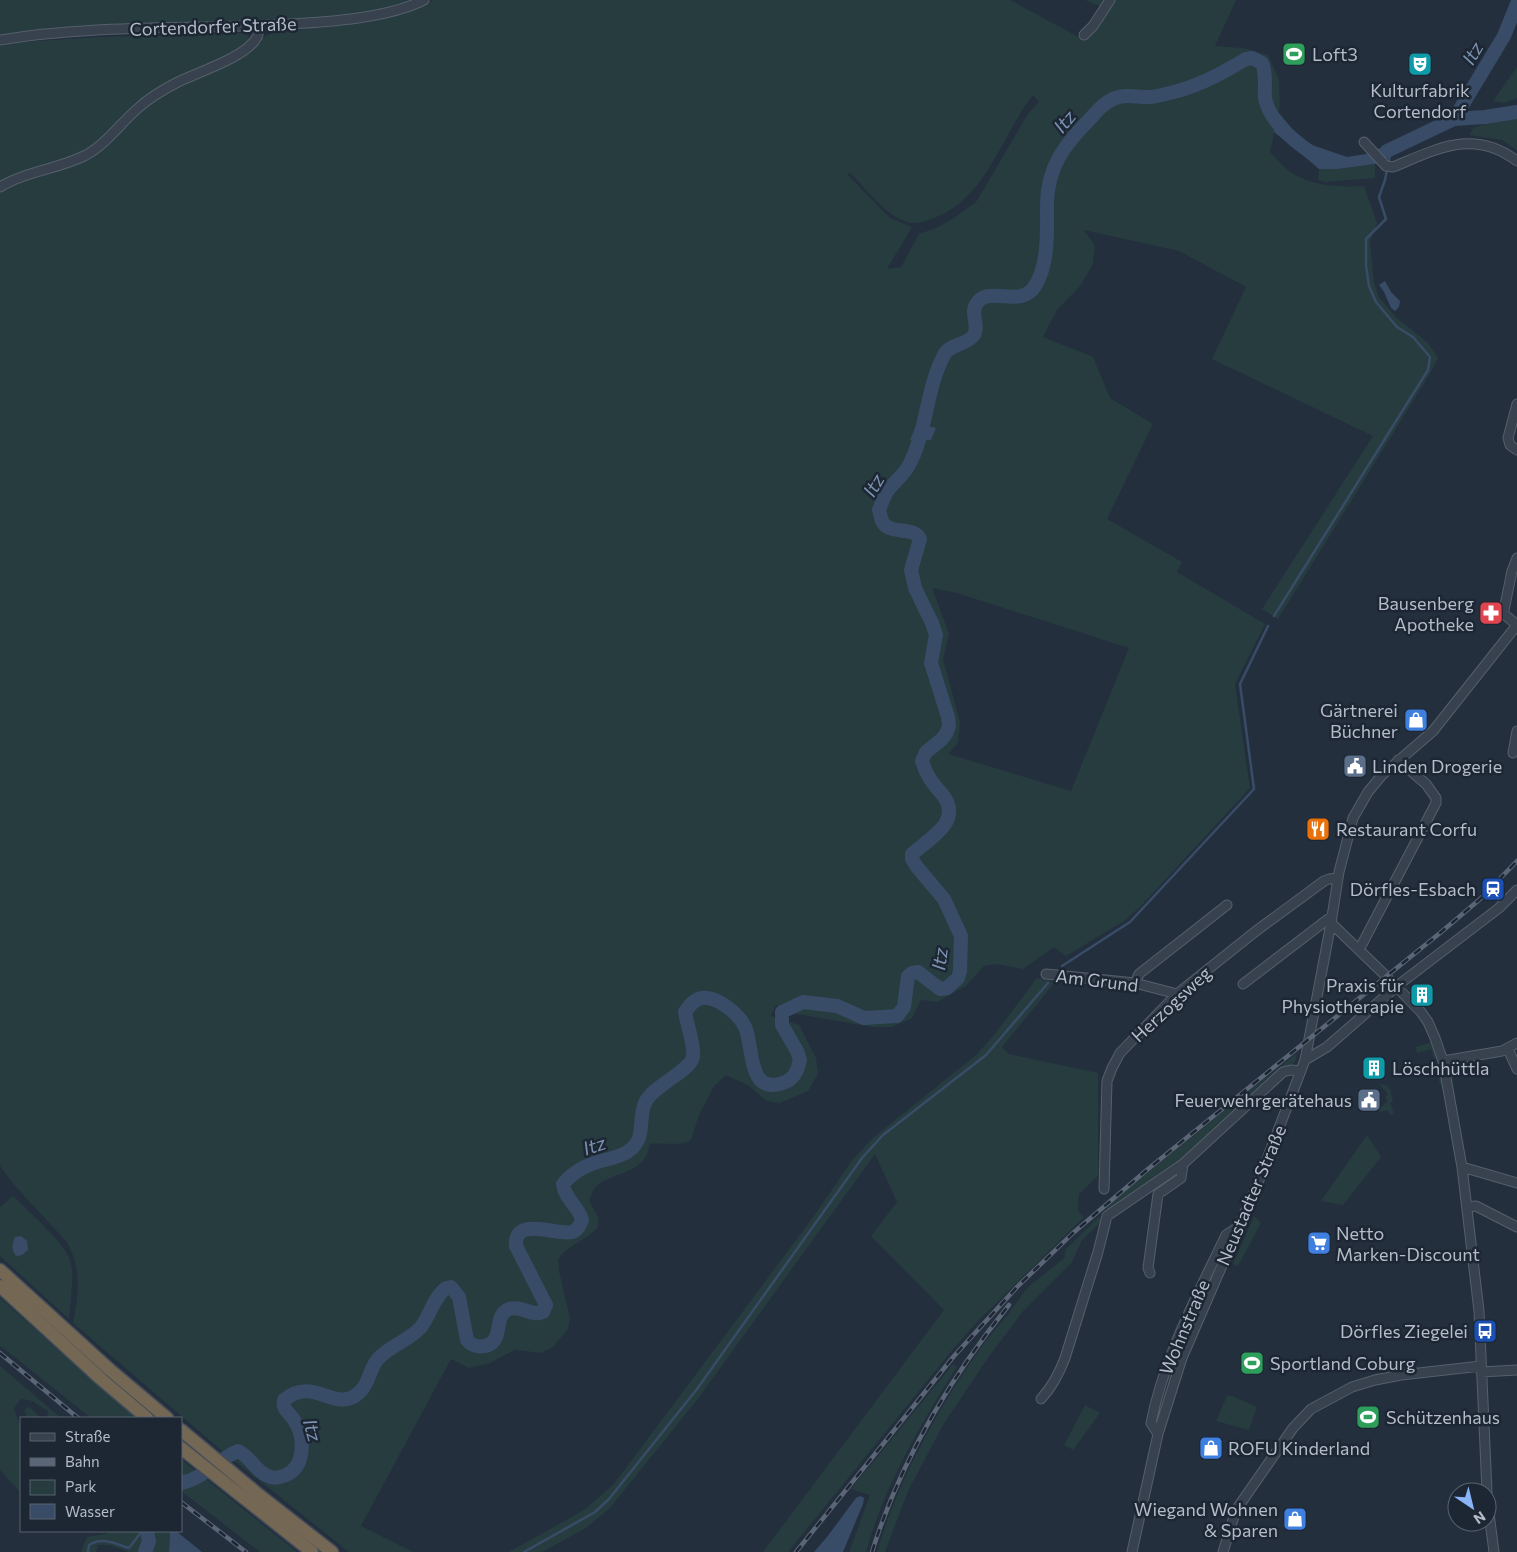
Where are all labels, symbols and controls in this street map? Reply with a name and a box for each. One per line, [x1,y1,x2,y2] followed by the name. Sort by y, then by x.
[129,12,297,40] street label: Cortendorfer Straße
[1456,37,1488,69] water label: Itz
[1281,41,1307,67] sports icon: Loft3
[1312,43,1358,65] place label: Loft3
[1407,51,1433,77] theatre icon: Kulturfabrik Cortendorf
[1370,79,1470,122] place label: Kulturfabrik Cortendorf
[1048,105,1080,137] water label: Itz
[857,469,889,501] water label: Itz
[1378,592,1474,635] place label: Bausenberg Apotheke
[1478,600,1504,626] pharmacy icon: Bausenberg Apotheke
[1320,699,1398,742] place label: Gärtnerei Büchner
[1403,707,1429,733] shop icon: Gärtnerei Büchner
[1342,753,1368,779] public building icon: Linden Drogerie
[1372,755,1502,777] place label: Linden Drogerie
[1305,816,1331,842] restaurant icon: Restaurant Corfu
[1336,818,1477,840] place label: Restaurant Corfu
[1480,876,1506,902] station icon: Dörfles-Esbach
[1350,878,1476,900] place label: Dörfles-Esbach
[926,946,952,972] water label: Itz
[1127,961,1216,1046] street label: Herzogsweg
[1055,964,1139,996] street label: Am Grund
[1282,974,1404,1017] place label: Praxis für Physiotherapie
[1409,982,1435,1008] building icon: Praxis für Physiotherapie
[1361,1055,1387,1081] building icon: Löschhüttla
[1392,1057,1489,1079] place label: Löschhüttla
[1356,1087,1382,1113] public building icon: Feuerwehrgerätehaus
[1175,1089,1352,1111] place label: Feuerwehrgerätehaus
[1211,1121,1291,1269] street label: Neustadter Straße
[580,1130,609,1160] water label: Itz
[1336,1222,1480,1265] place label: Netto Marken-Discount
[1306,1230,1332,1256] supermarket icon: Netto Marken-Discount
[1154,1276,1214,1378] street label: Wohnstraße
[1472,1318,1498,1344] bus stop icon: Dörfles Ziegelei
[1340,1320,1468,1342] place label: Dörfles Ziegelei
[1239,1350,1265,1376] sports icon: Sportland Coburg
[1270,1352,1416,1374] place label: Sportland Coburg
[1355,1404,1381,1430] sports icon: Schützenhaus
[1386,1406,1500,1428] place label: Schützenhaus
[299,1416,327,1445] water label: Itz
[20,1417,182,1532] legend
[65,1427,111,1445] text: Straße
[1198,1435,1224,1461] shop icon: ROFU Kinderland
[1228,1437,1370,1459] place label: ROFU Kinderland
[65,1452,100,1470] text: Bahn
[65,1477,96,1495] text: Park
[1447,1482,1497,1532] north arrow
[1134,1498,1278,1541] place label: Wiegand Wohnen & Sparen
[65,1502,115,1520] text: Wasser
[1282,1506,1308,1532] shop icon: Wiegand Wohnen & Sparen
[1471,1508,1489,1528] text: N

